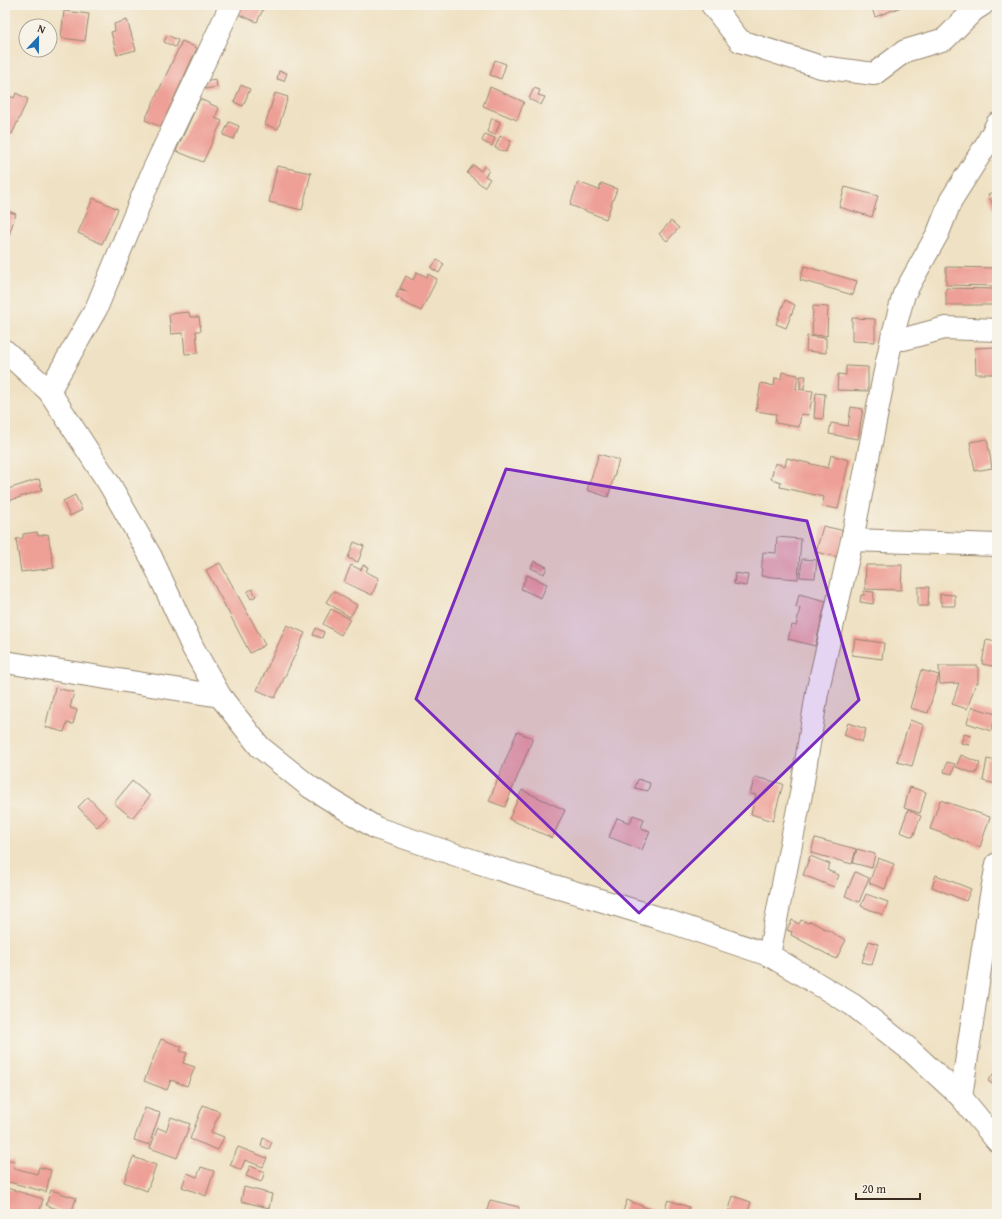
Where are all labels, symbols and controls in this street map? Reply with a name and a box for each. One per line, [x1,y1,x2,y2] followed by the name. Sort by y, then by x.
[18,18,58,58] north arrow
[35,20,49,38] text: N
[856,1175,920,1201] scale bar
[862,1180,886,1197] text: 20 m

